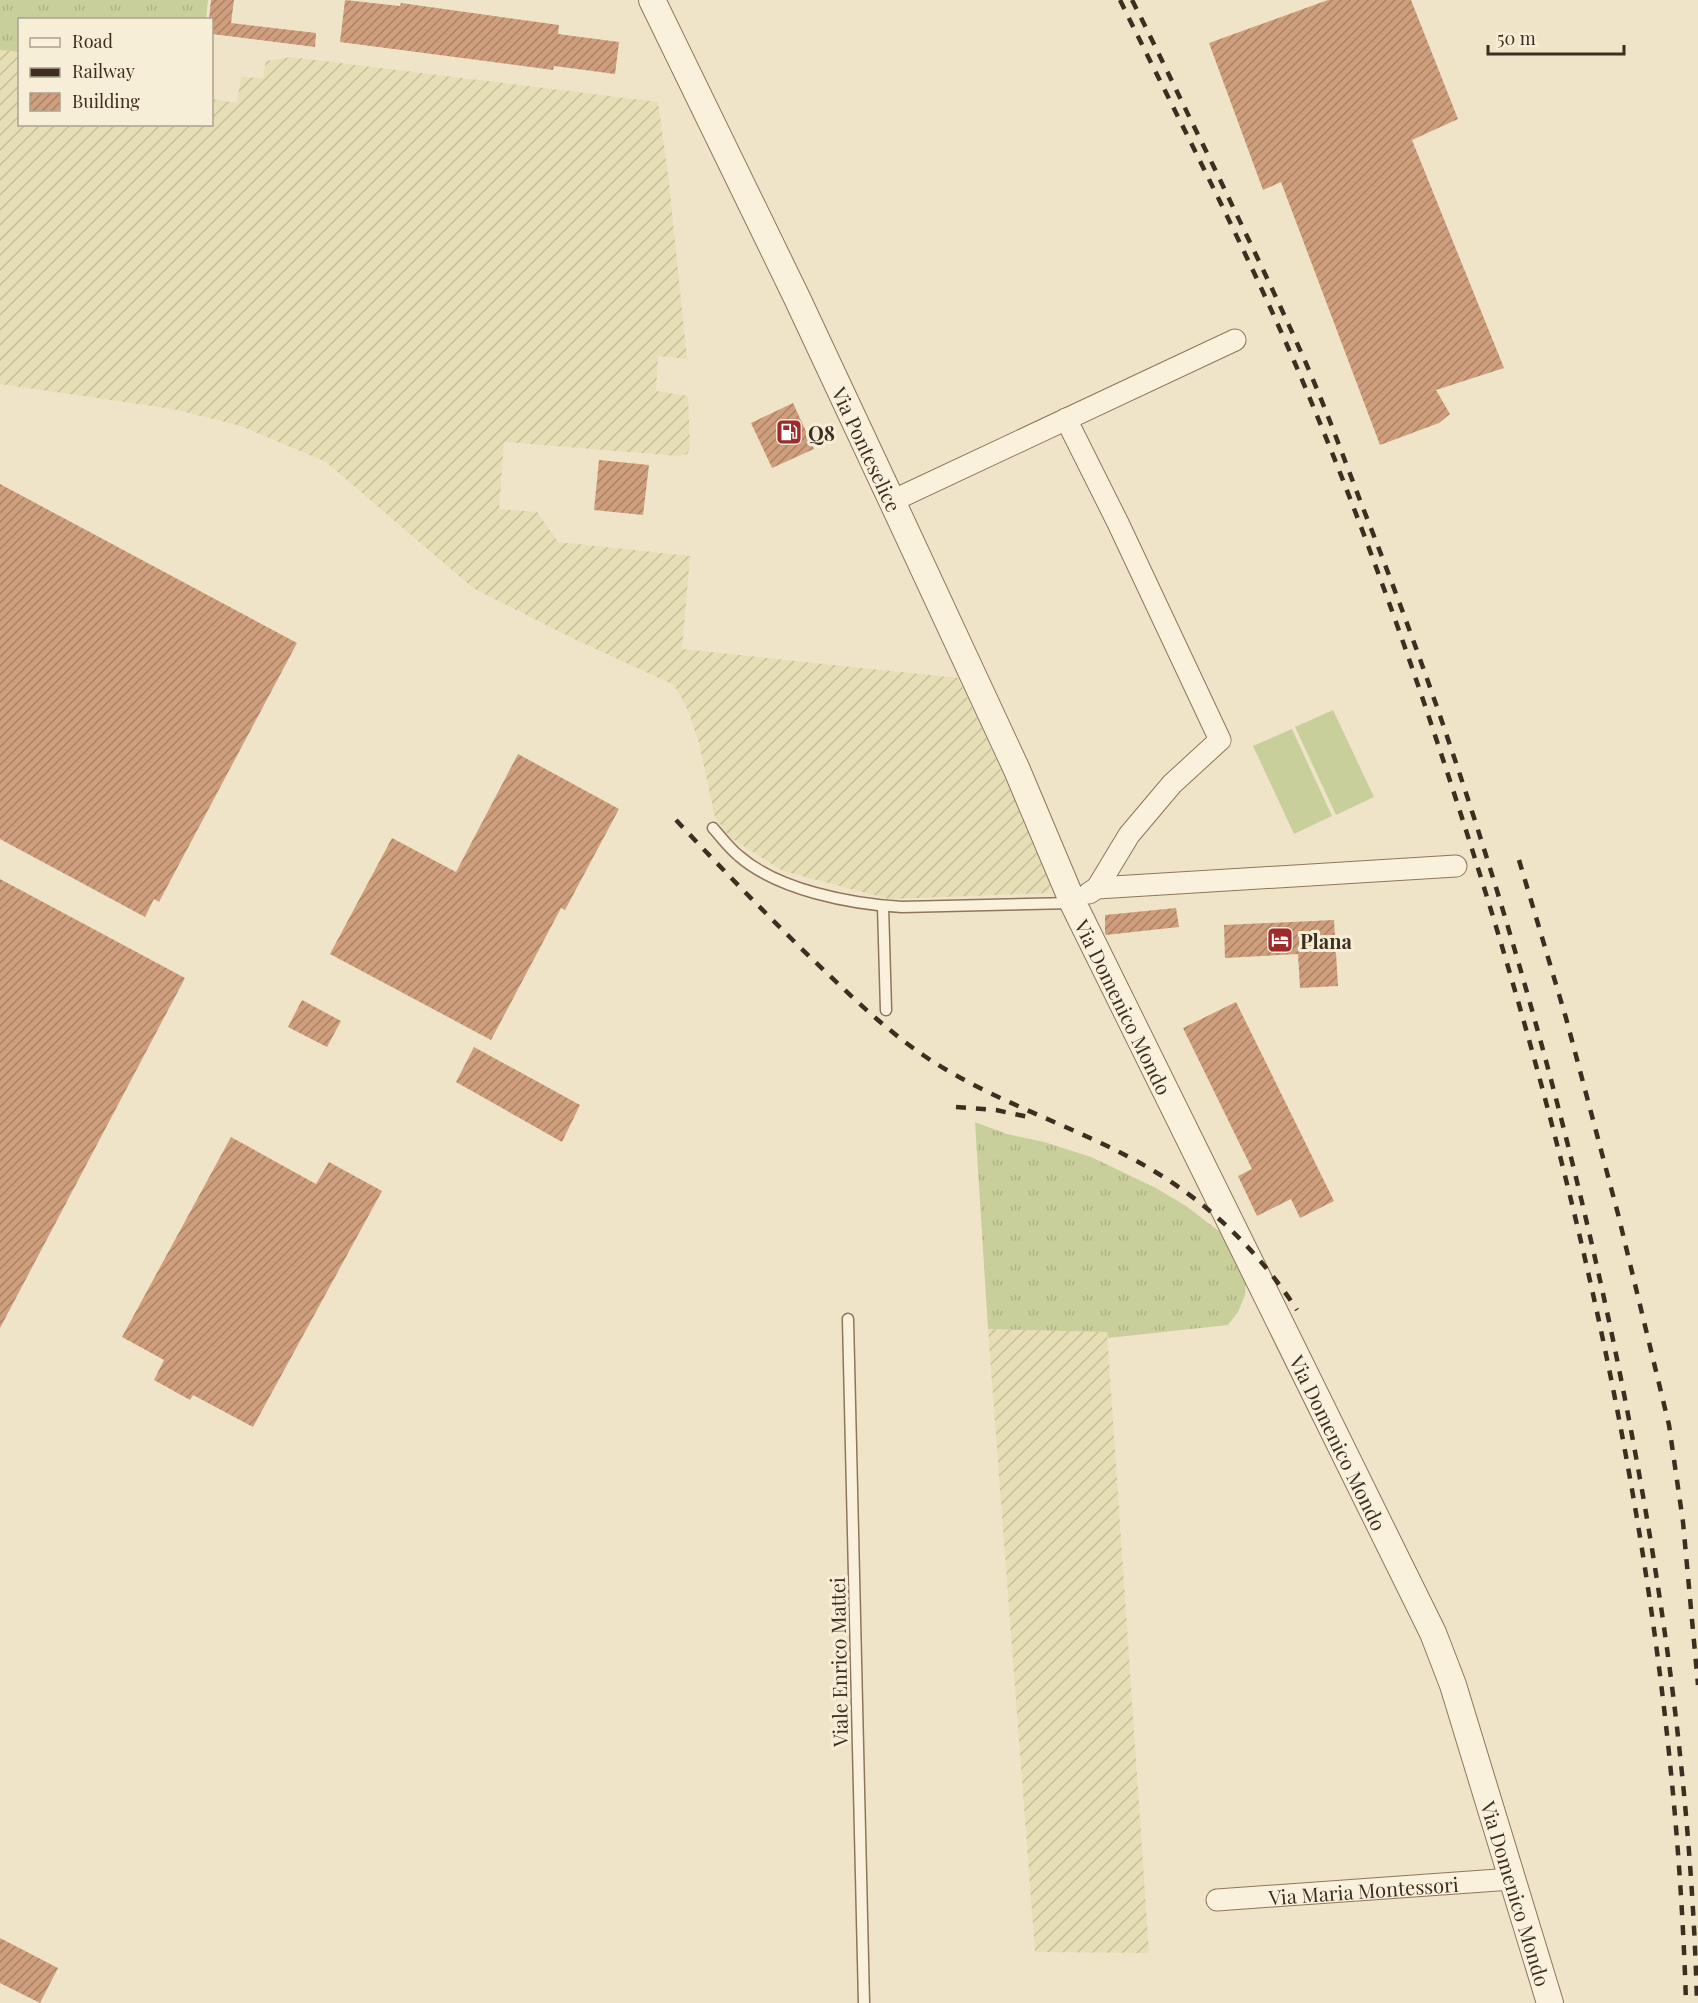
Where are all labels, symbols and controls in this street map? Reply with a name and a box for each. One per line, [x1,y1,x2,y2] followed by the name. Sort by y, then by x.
[18,18,213,126] legend
[1488,18,1624,56] scale bar
[1497,26,1536,50] text: 50 m
[72,29,113,53] text: Road
[72,59,135,83] text: Railway
[72,89,140,113] text: Building
[826,381,908,516] street label: Via Ponteselice
[774,417,804,447] fuel station icon: Q8
[808,419,835,446] place label: Q8
[1069,914,1179,1099] street label: Via Domenico Mondo
[1265,925,1295,955] hotel icon: Plana
[1300,927,1352,954] place label: Plana
[1284,1350,1394,1535] street label: Via Domenico Mondo
[823,1577,853,1748] street label: Viale Enrico Mattei
[1475,1797,1558,1989] street label: Via Domenico Mondo
[1267,1869,1460,1910] street label: Via Maria Montessori

